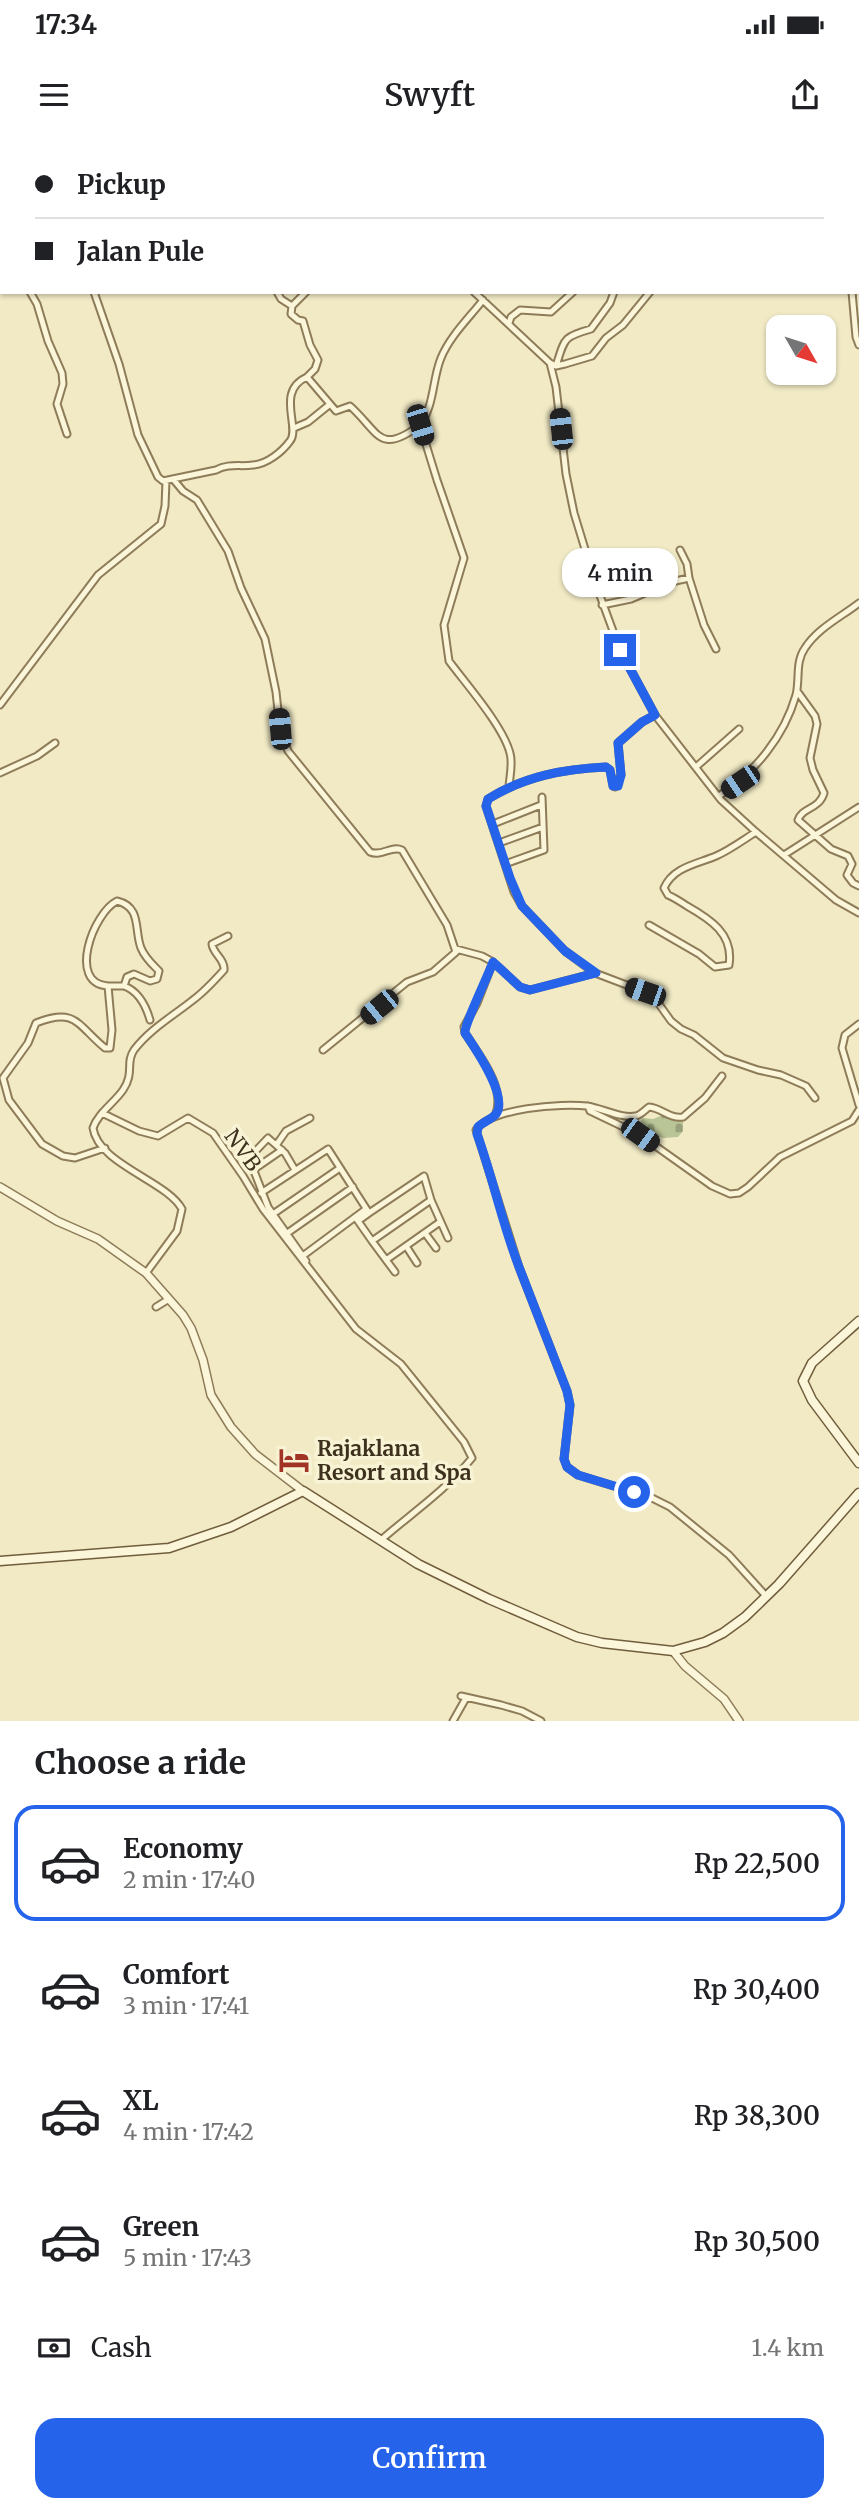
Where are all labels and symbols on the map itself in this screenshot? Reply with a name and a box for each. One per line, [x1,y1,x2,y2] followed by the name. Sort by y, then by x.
[766,315,836,385] north arrow
[404,402,437,448] car
[549,407,574,451] car
[562,548,678,598] callout: 4 min
[604,634,636,666] route end
[268,707,293,751] car
[717,762,764,802] car
[622,975,669,1009] car
[357,986,402,1028] car
[617,1114,664,1156] car
[219,1124,267,1176] street label: NVB
[317,1435,472,1486] place label: Rajaklana Resort and Spa
[277,1443,311,1477] hotel icon: Rajaklana Resort and Spa
[618,1476,650,1508] route start

